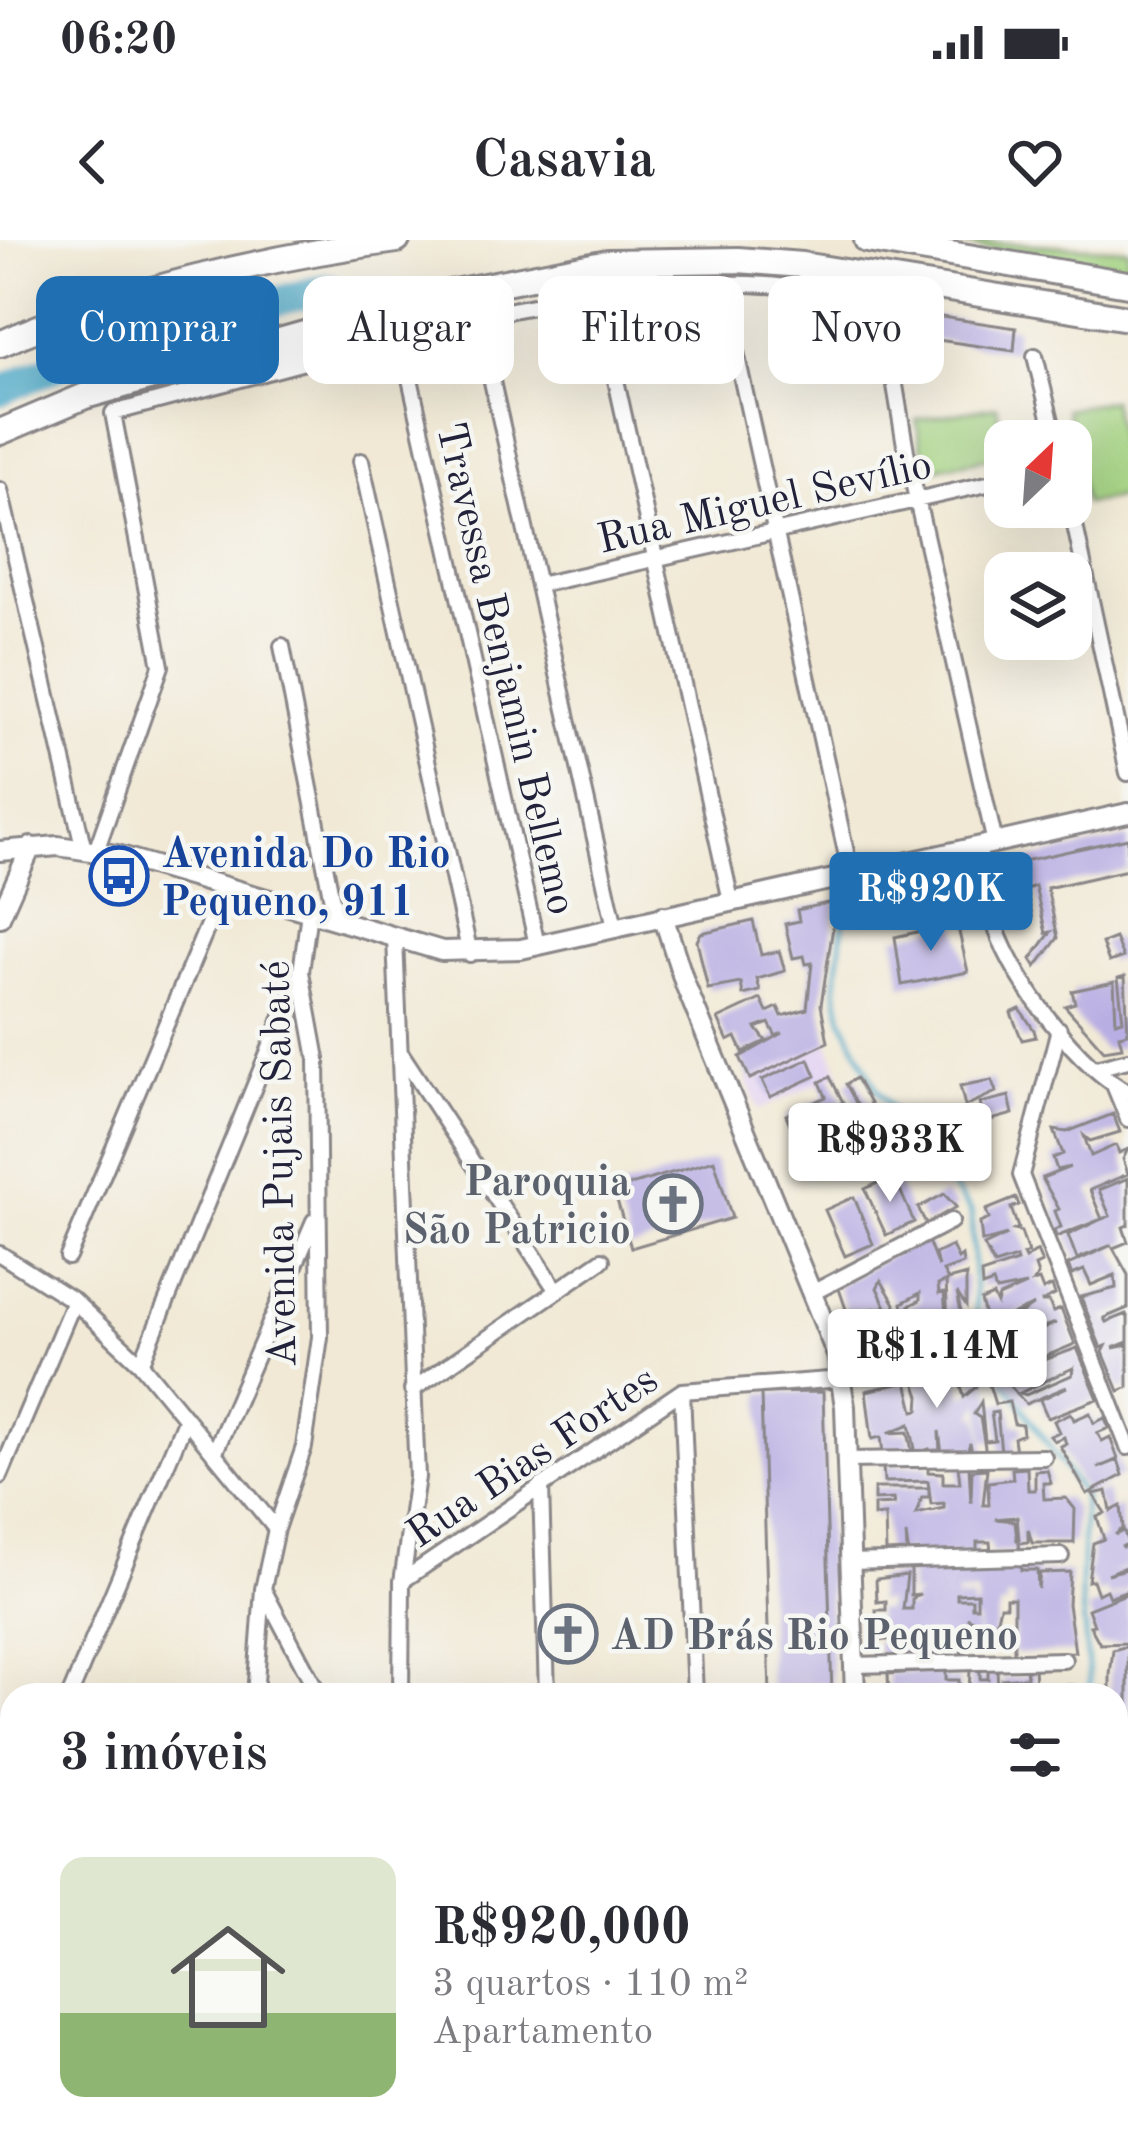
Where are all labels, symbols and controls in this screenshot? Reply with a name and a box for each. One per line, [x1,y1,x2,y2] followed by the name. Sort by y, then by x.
[60,19,177,64] text: 06:20
[60,129,126,195] icon: back
[1002,129,1068,195] icon: heart
[472,135,656,189] text: Casavia
[36,276,279,384] chip: Comprar
[303,276,514,384] chip: Alugar
[538,276,744,384] chip: Filtros
[768,276,944,384] chip: Novo
[427,419,581,919] street label: Travessa Benjamin Bellemo
[984,420,1092,528] north arrow
[984,420,1092,660] map controls
[594,445,936,563] street label: Rua Miguel Sevílio
[984,552,1092,660] button: layers
[161,835,451,925] place label: Avenida Do Rio Pequeno, 911
[88,845,150,907] bus stop icon: Avenida Do Rio Pequeno, 911
[833,852,1029,954] pin: R$920K
[857,871,1005,910] text: R$920K
[256,960,306,1368] street label: Avenida Pujais Sabaté
[792,1103,988,1205] pin: R$933K
[816,1122,964,1161] text: R$933K
[403,1163,631,1253] place label: Paroquia São Patricio
[642,1173,704,1235] church icon: Paroquia São Patricio
[826,1309,1048,1411] pin: R$1.14M
[855,1328,1019,1367] text: R$1.14M
[401,1359,666,1557] street label: Rua Bias Fortes
[537,1603,599,1665] church icon: AD Brás Rio Pequeno
[610,1617,1018,1659] place label: AD Brás Rio Pequeno
[1002,1722,1068,1788] icon: filters
[60,1730,267,1781] text: 3 imóveis
[432,1904,691,1955] text: R$920,000
[156,1905,300,2049] icon: home
[432,1965,748,2004] text: 3 quartos · 110 m²
[432,2013,653,2052] text: Apartamento

